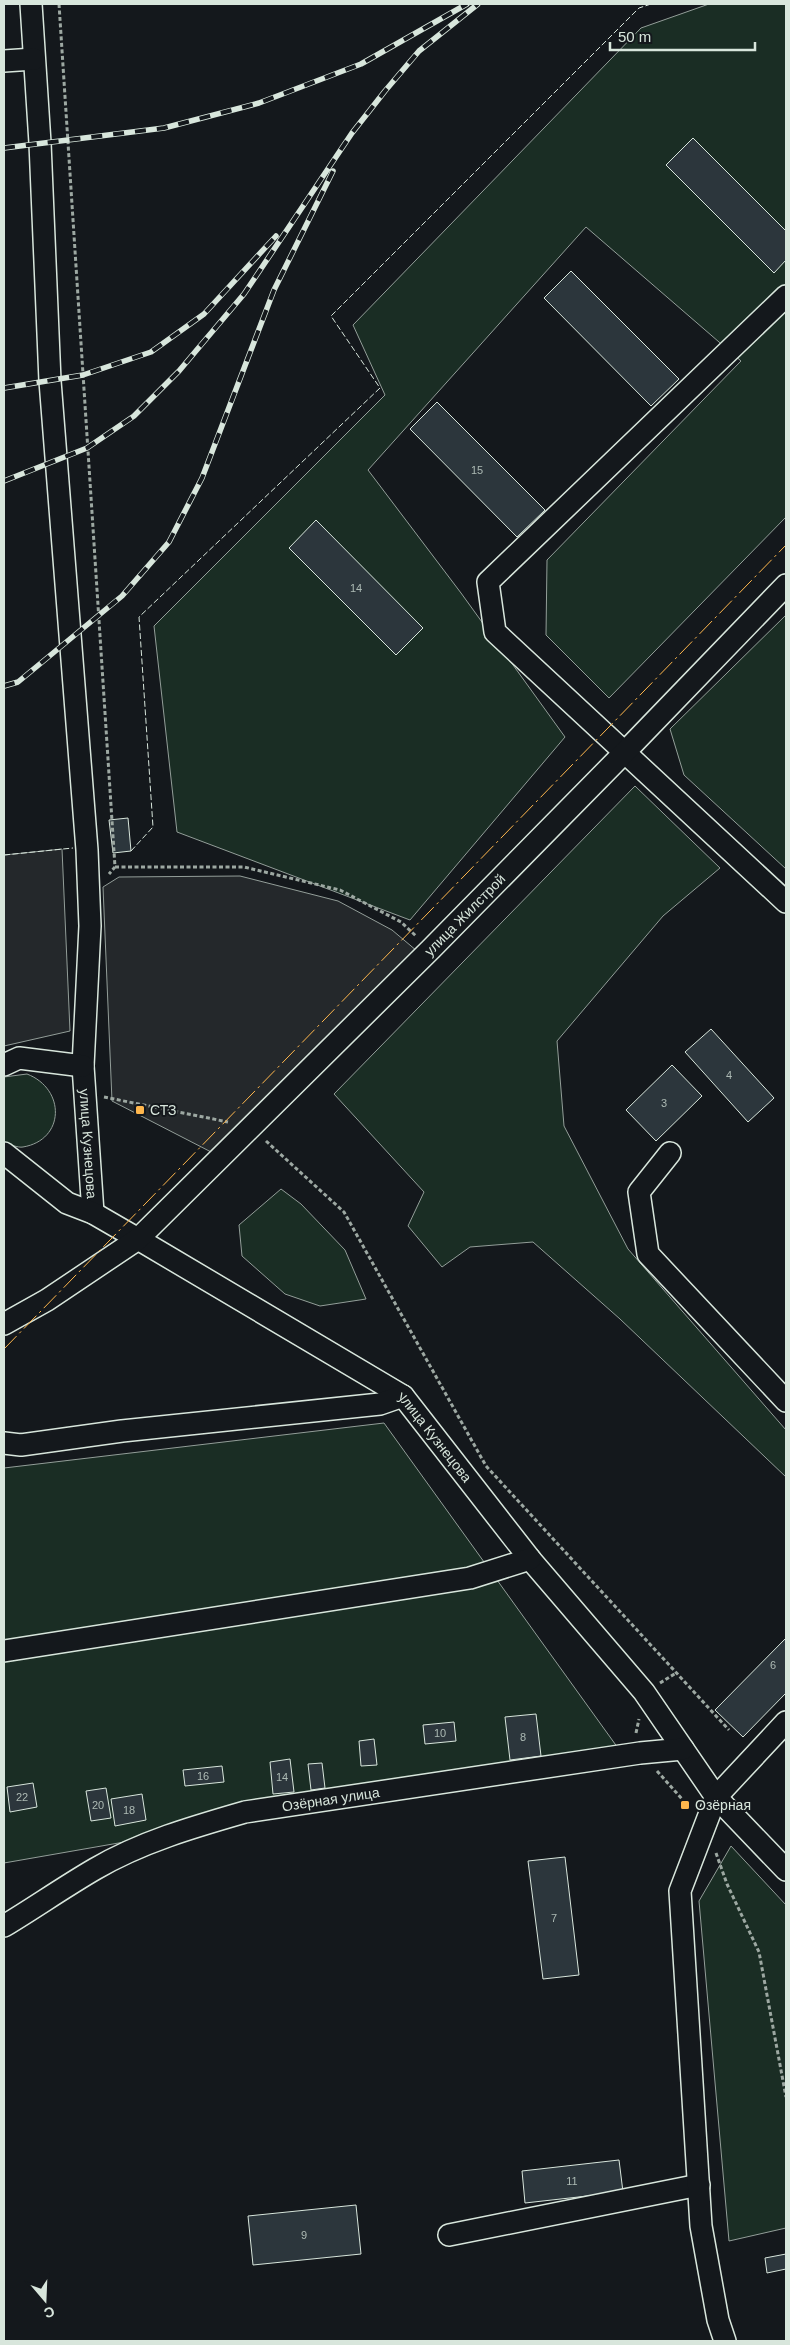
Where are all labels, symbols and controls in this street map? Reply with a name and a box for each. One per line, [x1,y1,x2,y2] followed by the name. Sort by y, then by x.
[610,20,755,52] scale bar
[618,28,651,45] text: 50 m
[471,464,483,476] house number: 15
[350,582,362,594] house number: 14
[421,871,508,959] street label: улица Жилстрой
[726,1069,732,1081] house number: 4
[77,1088,100,1199] street label: улица Кузнецова
[661,1097,667,1109] house number: 3
[150,1102,177,1118] place label: СТЗ
[134,1104,146,1116] marker: СТЗ
[396,1387,475,1485] street label: улица Кузнецова
[770,1659,776,1671] house number: 6
[434,1727,446,1739] house number: 10
[520,1731,526,1743] house number: 8
[197,1770,209,1782] house number: 16
[276,1771,288,1783] house number: 14
[281,1784,381,1814] street label: Озёрная улица
[16,1791,28,1803] house number: 22
[695,1797,751,1813] place label: Озёрная
[92,1799,104,1811] house number: 20
[679,1799,691,1811] marker: Озёрная
[123,1804,135,1816] house number: 18
[551,1912,557,1924] house number: 7
[566,2175,578,2187] house number: 11
[301,2229,307,2241] house number: 9
[20,2275,70,2325] north arrow
[42,2303,57,2322] text: С

